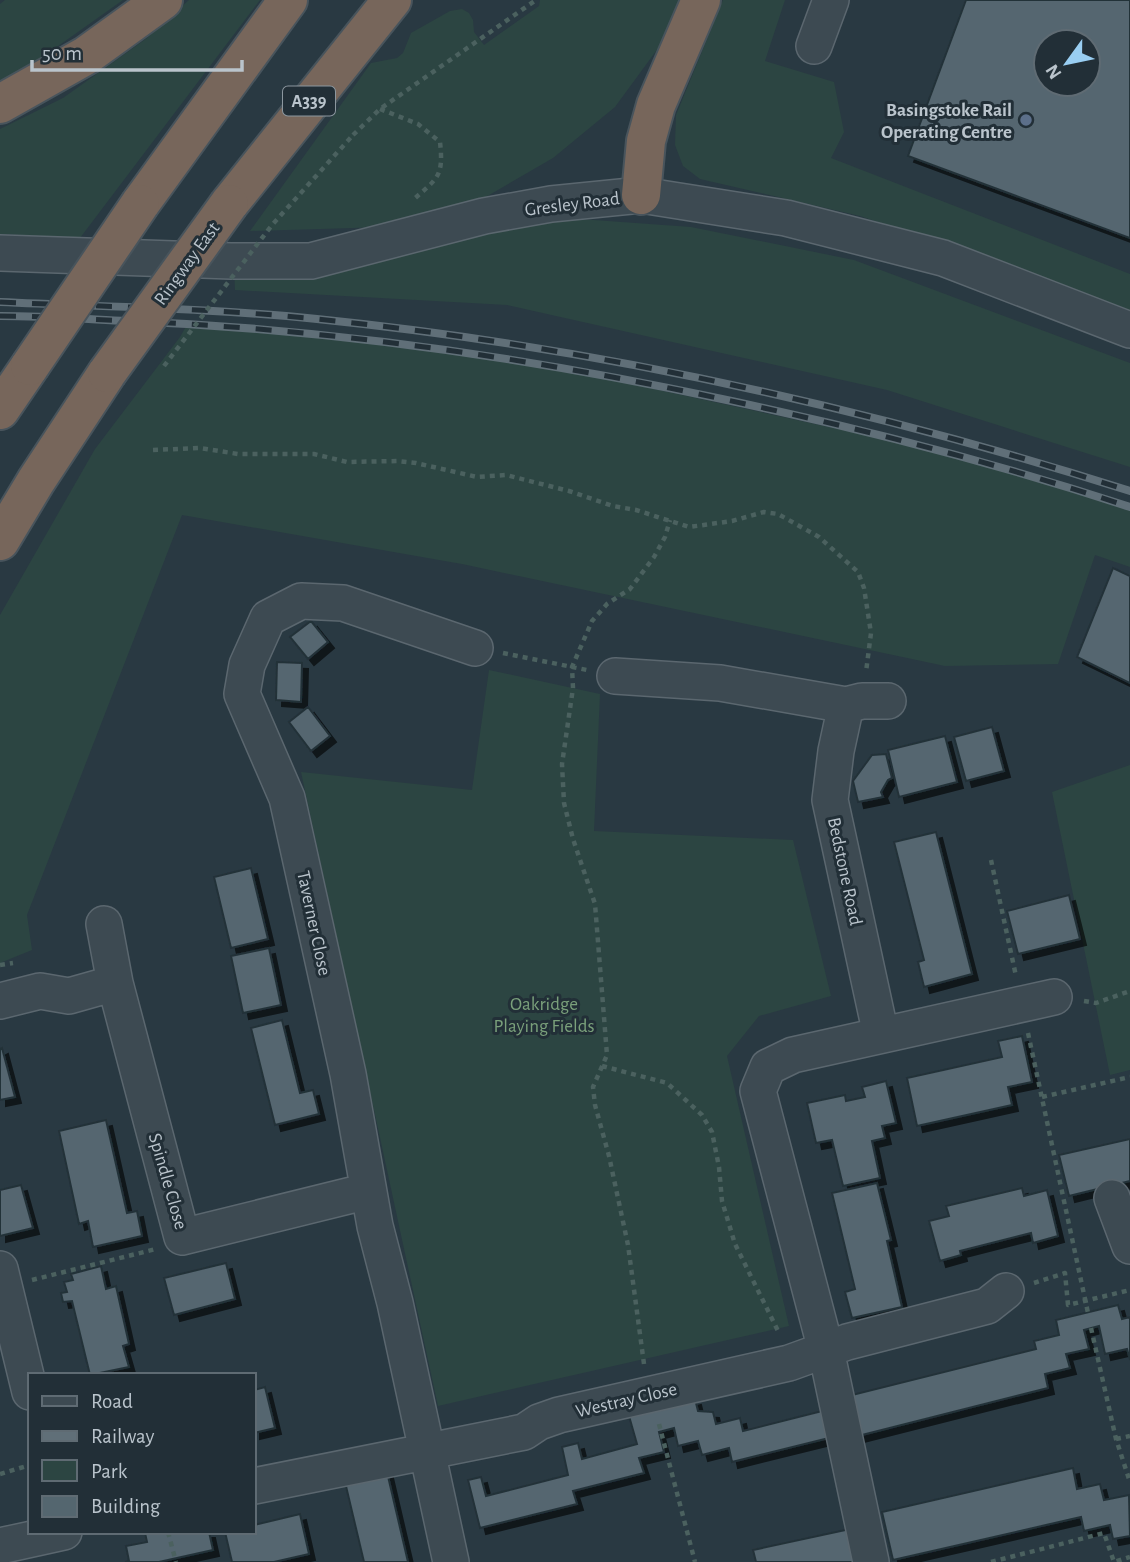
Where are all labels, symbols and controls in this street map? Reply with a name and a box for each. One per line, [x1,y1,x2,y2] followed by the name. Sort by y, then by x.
[32,28,242,72] scale bar
[1032,28,1102,98] north arrow
[42,43,82,64] text: 50 m
[1042,61,1066,82] text: N
[283,86,335,116] road number: A339
[881,101,1012,142] place label: Basingstoke Rail Operating Centre
[1018,112,1034,128] marker: Basingstoke Rail Operating Centre
[524,189,621,220] street label: Gresley Road
[151,219,223,309] street label: Ringway East
[824,816,865,927] street label: Bedstone Road
[293,869,334,978] street label: Taverner Close
[493,995,595,1036] park label: Oakridge Playing Fields
[145,1131,190,1232] street label: Spindle Close
[28,1373,256,1534] legend
[574,1380,679,1421] street label: Westray Close
[91,1391,133,1412] text: Road
[91,1426,154,1447] text: Railway
[91,1461,128,1482] text: Park
[91,1496,161,1517] text: Building

